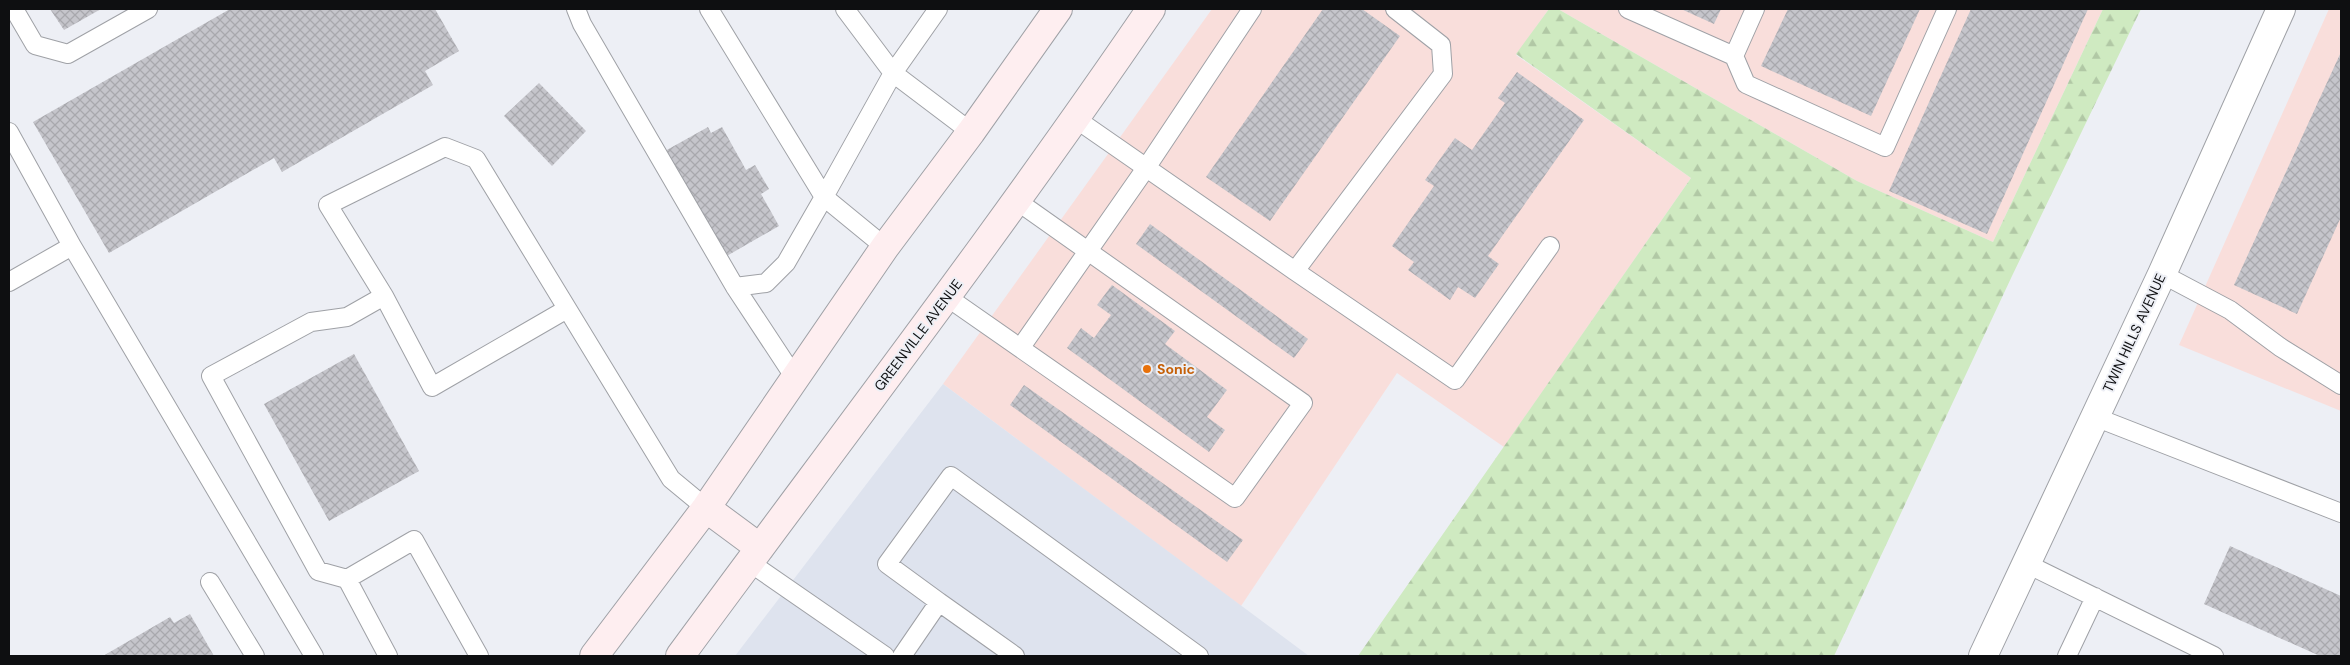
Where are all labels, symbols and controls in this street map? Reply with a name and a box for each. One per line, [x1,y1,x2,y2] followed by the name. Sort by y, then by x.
[2099,271,2169,395] street label: TWIN HILLS AVENUE
[870,275,966,394] street label: GREENVILLE AVENUE
[1157,360,1195,378] place label: Sonic
[1141,363,1153,375] marker: Sonic

